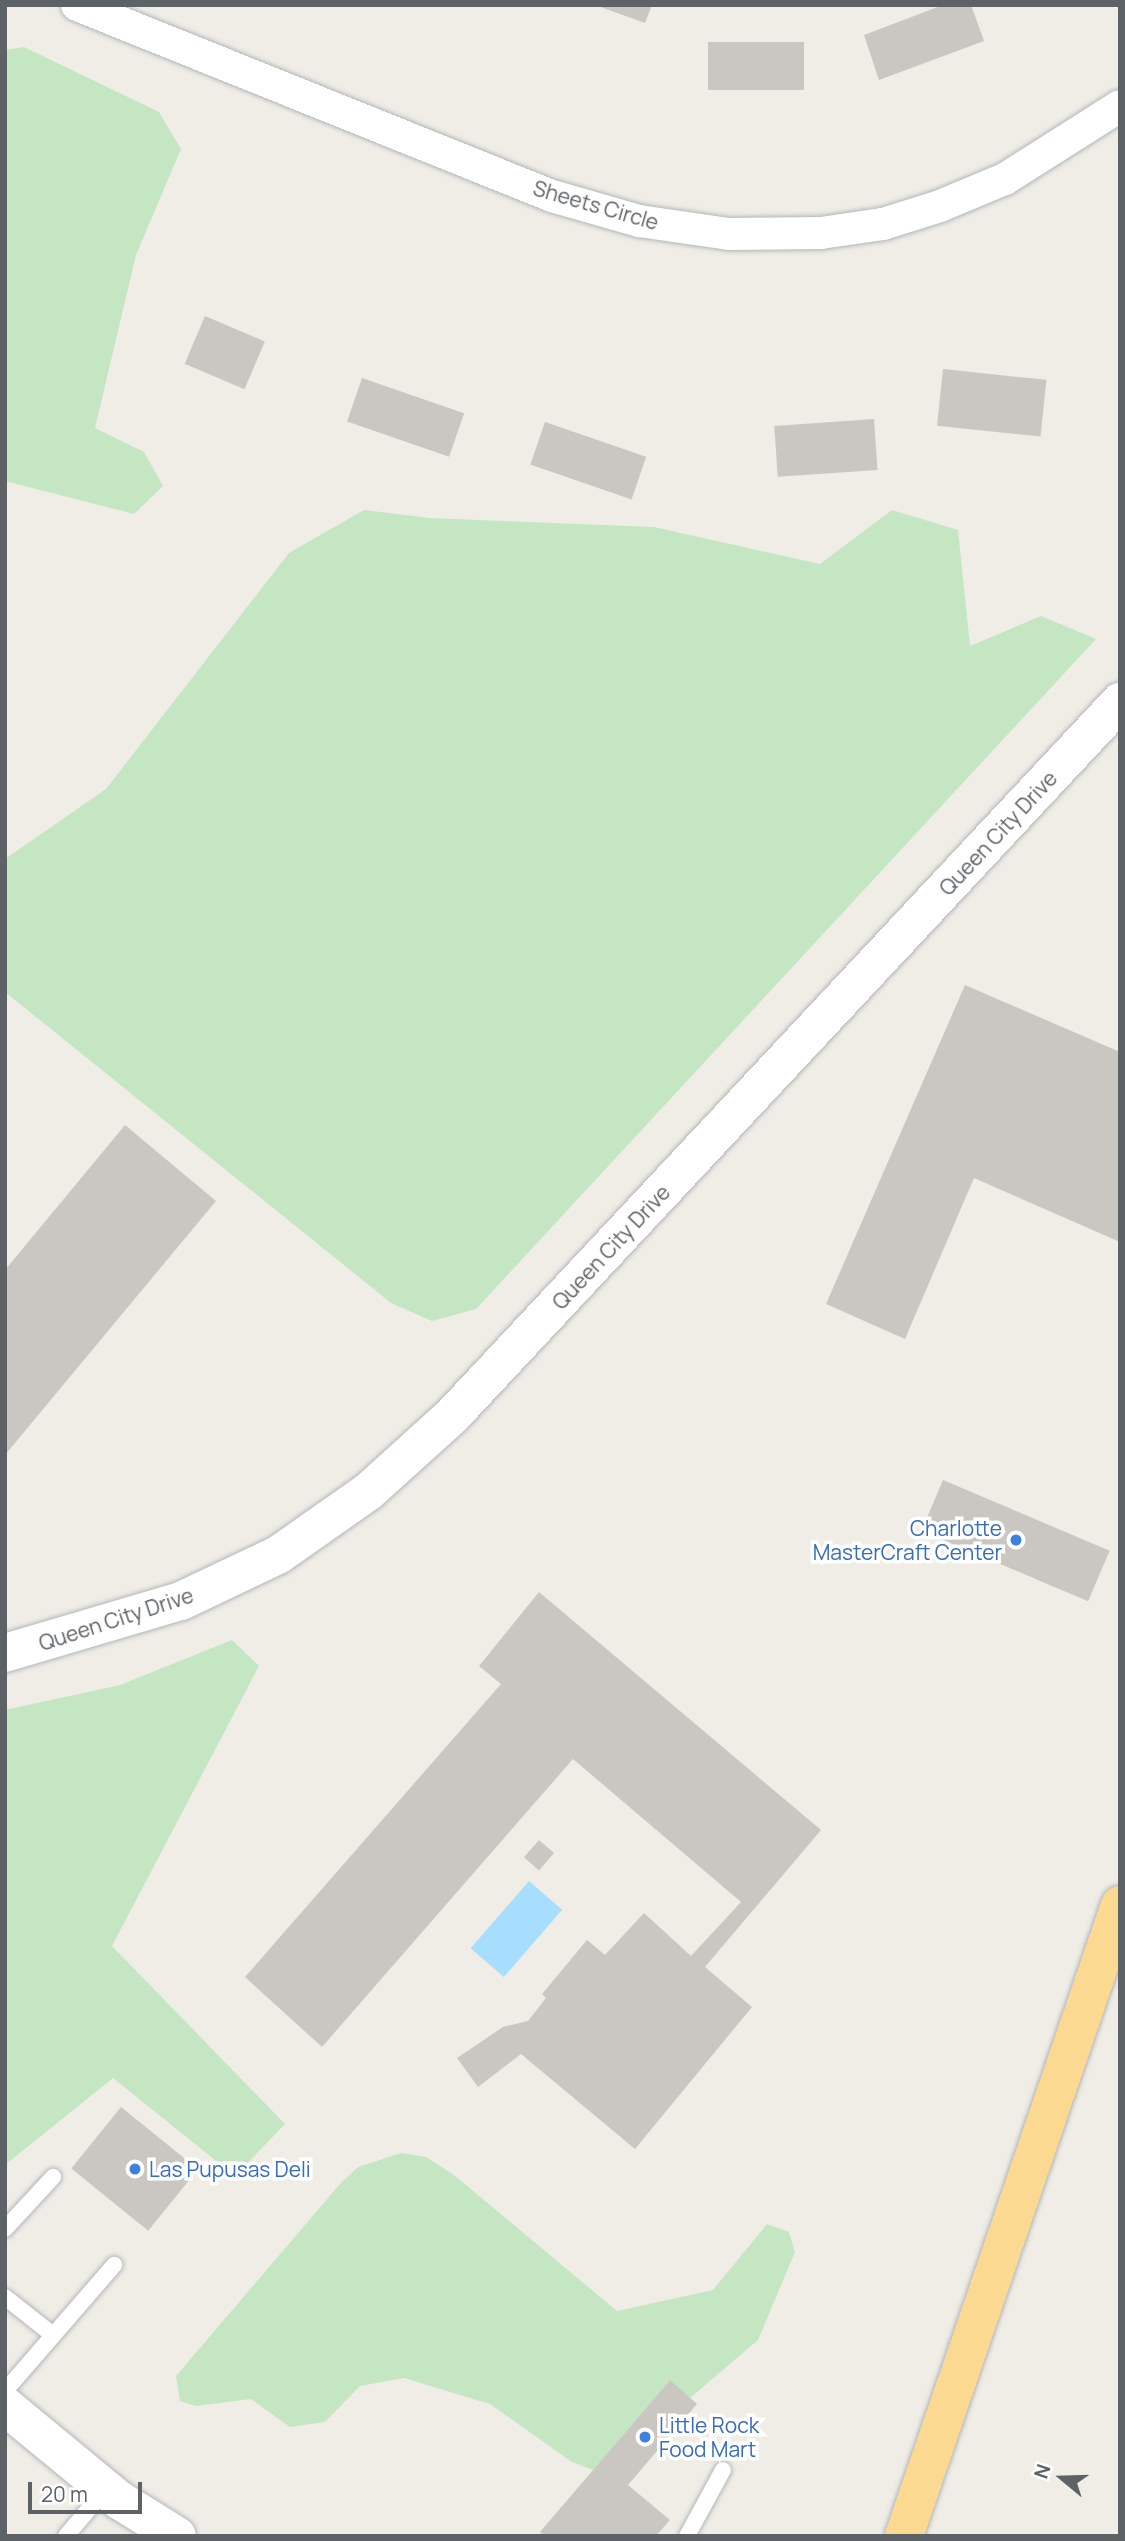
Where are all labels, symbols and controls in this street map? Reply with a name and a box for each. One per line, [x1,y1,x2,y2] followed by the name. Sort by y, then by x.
[530,175,662,235] street label: Sheets Circle
[934,766,1062,900] street label: Queen City Drive
[547,1180,675,1314] street label: Queen City Drive
[813,1515,1002,1565] place label: Charlotte MasterCraft Center
[1008,1532,1024,1548] marker: Charlotte MasterCraft Center
[36,1582,196,1656] street label: Queen City Drive
[149,2156,311,2182] place label: Las Pupusas Deli
[127,2161,143,2177] marker: Las Pupusas Deli
[659,2412,759,2462] place label: Little Rock Food Mart
[637,2429,653,2445] marker: Little Rock Food Mart
[1027,2443,1097,2513] north arrow
[1028,2460,1057,2482] text: N
[32,2468,145,2512] scale bar
[41,2480,88,2508] text: 20 m

